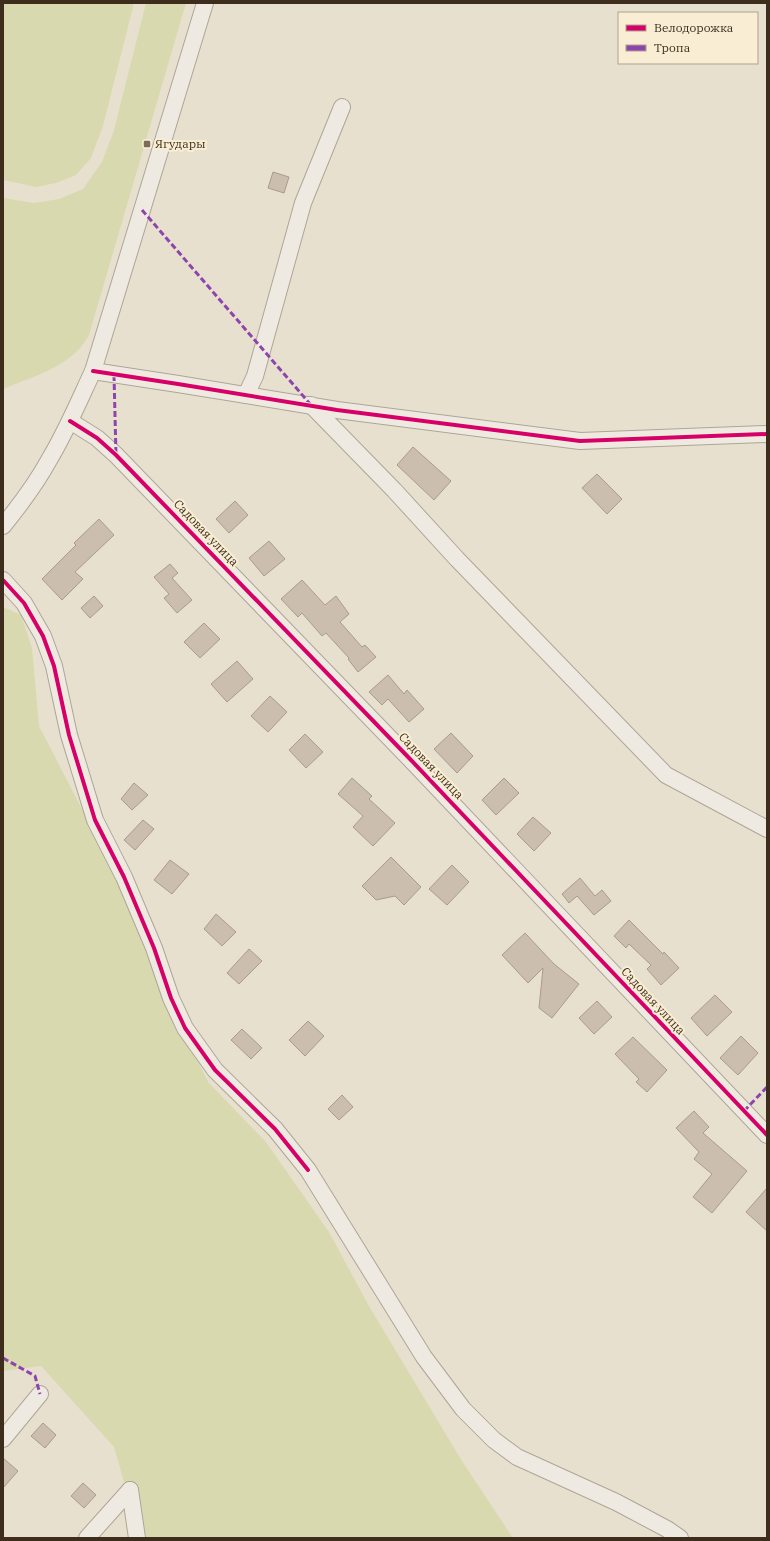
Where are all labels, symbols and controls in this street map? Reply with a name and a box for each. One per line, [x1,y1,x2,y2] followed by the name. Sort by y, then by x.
[618,12,758,64] legend
[654,20,734,35] text: Велодорожка
[654,40,691,55] text: Тропа
[155,136,206,151] place label: Ягудары
[142,139,152,149] marker: Ягудары
[171,496,242,569] street label: Садовая улица
[396,729,467,802] street label: Садовая улица
[618,964,689,1038] street label: Садовая улица

